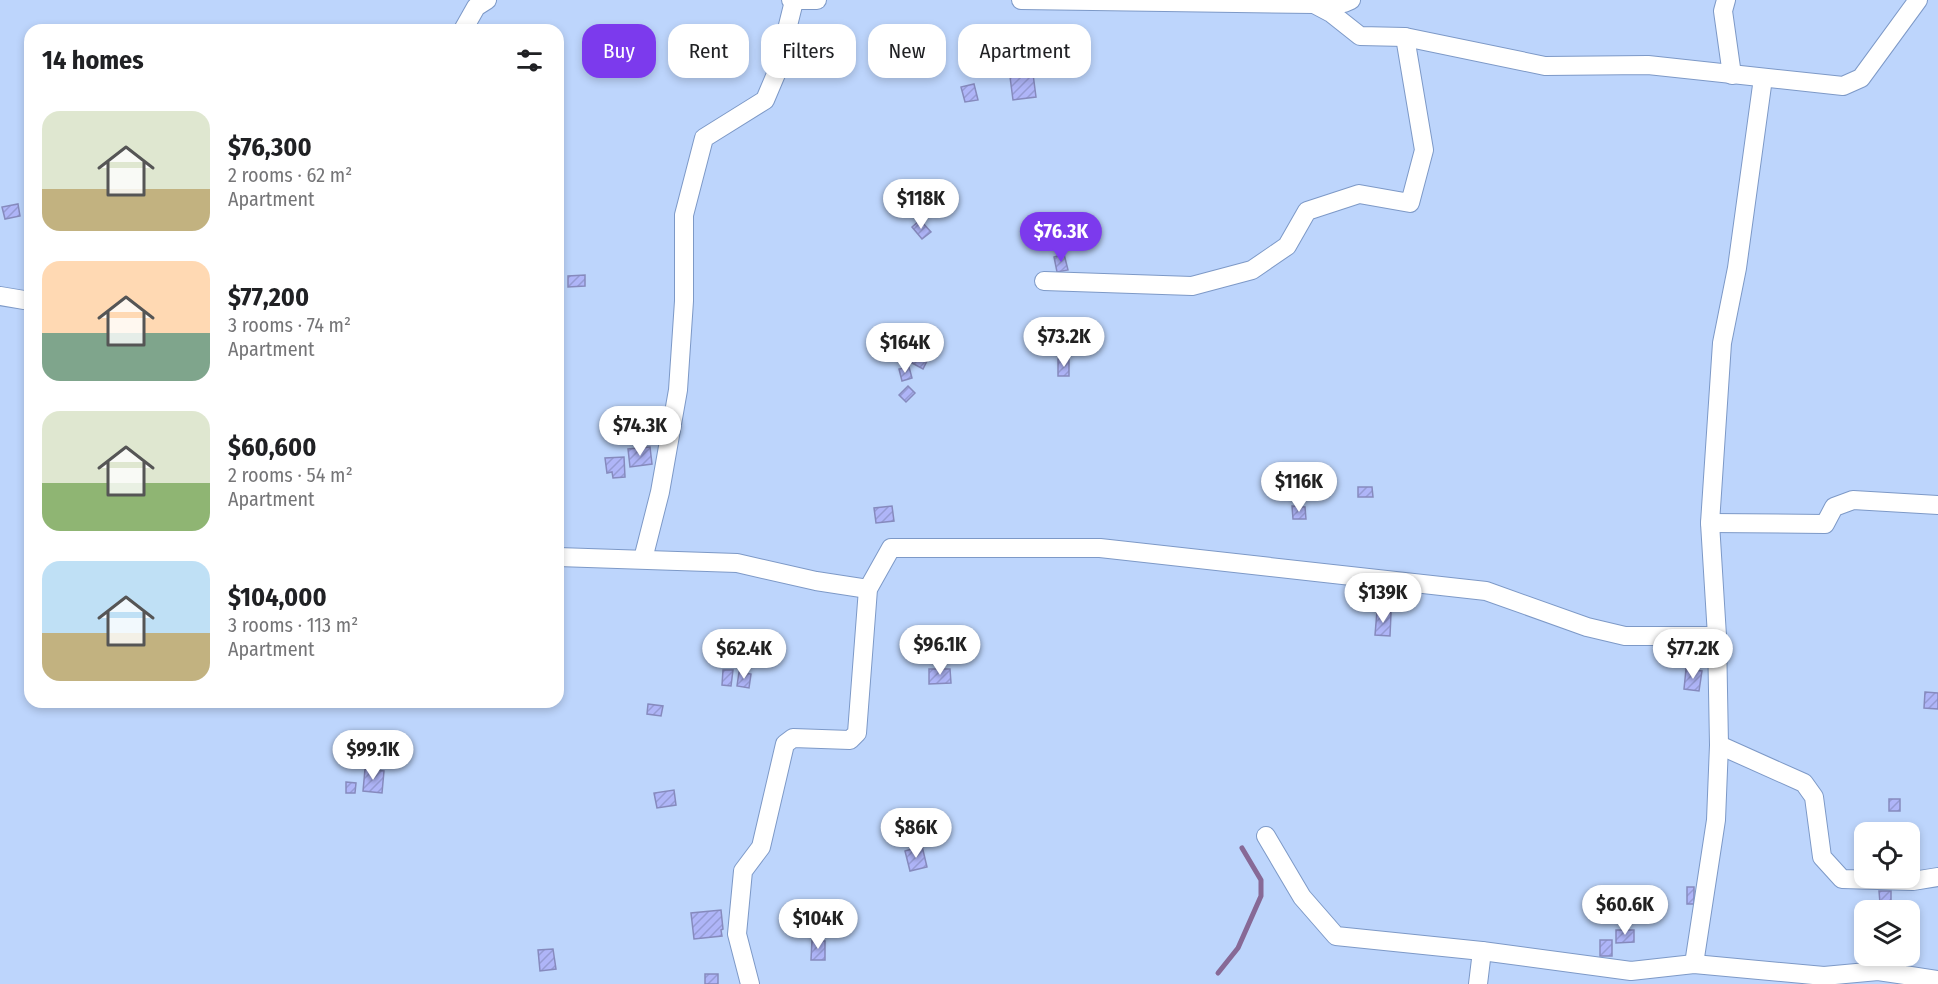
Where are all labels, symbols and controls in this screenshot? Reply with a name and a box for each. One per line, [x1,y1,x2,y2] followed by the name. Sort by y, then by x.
[582,24,656,78] chip: Buy
[668,24,749,78] chip: Rent
[761,24,856,78] chip: Filters
[868,24,946,78] chip: New
[958,24,1091,78] chip: Apartment
[513,44,546,77] icon: filters
[42,45,144,76] text: 14 homes
[228,132,312,163] text: $76,300
[90,135,162,207] icon: home
[228,163,352,187] text: 2 rooms · 62 m²
[879,179,963,230] pin: $118K
[897,186,945,210] text: $118K
[228,187,315,211] text: Apartment
[1012,212,1110,263] pin: $76.3K
[1034,219,1088,243] text: $76.3K
[228,282,309,313] text: $77,200
[90,285,162,357] icon: home
[228,313,351,337] text: 3 rooms · 74 m²
[1015,317,1113,368] pin: $73.2K
[863,323,947,374] pin: $164K
[1037,324,1091,348] text: $73.2K
[880,330,930,354] text: $164K
[228,337,315,361] text: Apartment
[591,406,689,457] pin: $74.3K
[613,413,667,437] text: $74.3K
[228,432,316,463] text: $60,600
[90,435,162,507] icon: home
[1257,462,1341,513] pin: $116K
[228,463,353,487] text: 2 rooms · 54 m²
[1275,469,1323,493] text: $116K
[228,487,315,511] text: Apartment
[1341,573,1425,624] pin: $139K
[1359,580,1407,604] text: $139K
[228,582,327,613] text: $104,000
[90,585,162,657] icon: home
[228,613,358,637] text: 3 rooms · 113 m²
[891,625,989,676] pin: $96.1K
[695,629,793,680] pin: $62.4K
[1644,629,1742,680] pin: $77.2K
[913,632,967,656] text: $96.1K
[716,636,772,660] text: $62.4K
[1667,636,1719,660] text: $77.2K
[228,637,315,661] text: Apartment
[324,730,422,781] pin: $99.1K
[347,737,399,761] text: $99.1K
[880,808,952,859] pin: $86K
[895,815,937,839] text: $86K
[1854,822,1920,966] map controls
[1854,822,1920,888] button: locate
[1576,885,1674,936] pin: $60.6K
[1596,892,1654,916] text: $60.6K
[776,899,860,950] pin: $104K
[1854,900,1920,966] button: layers
[793,906,843,930] text: $104K

